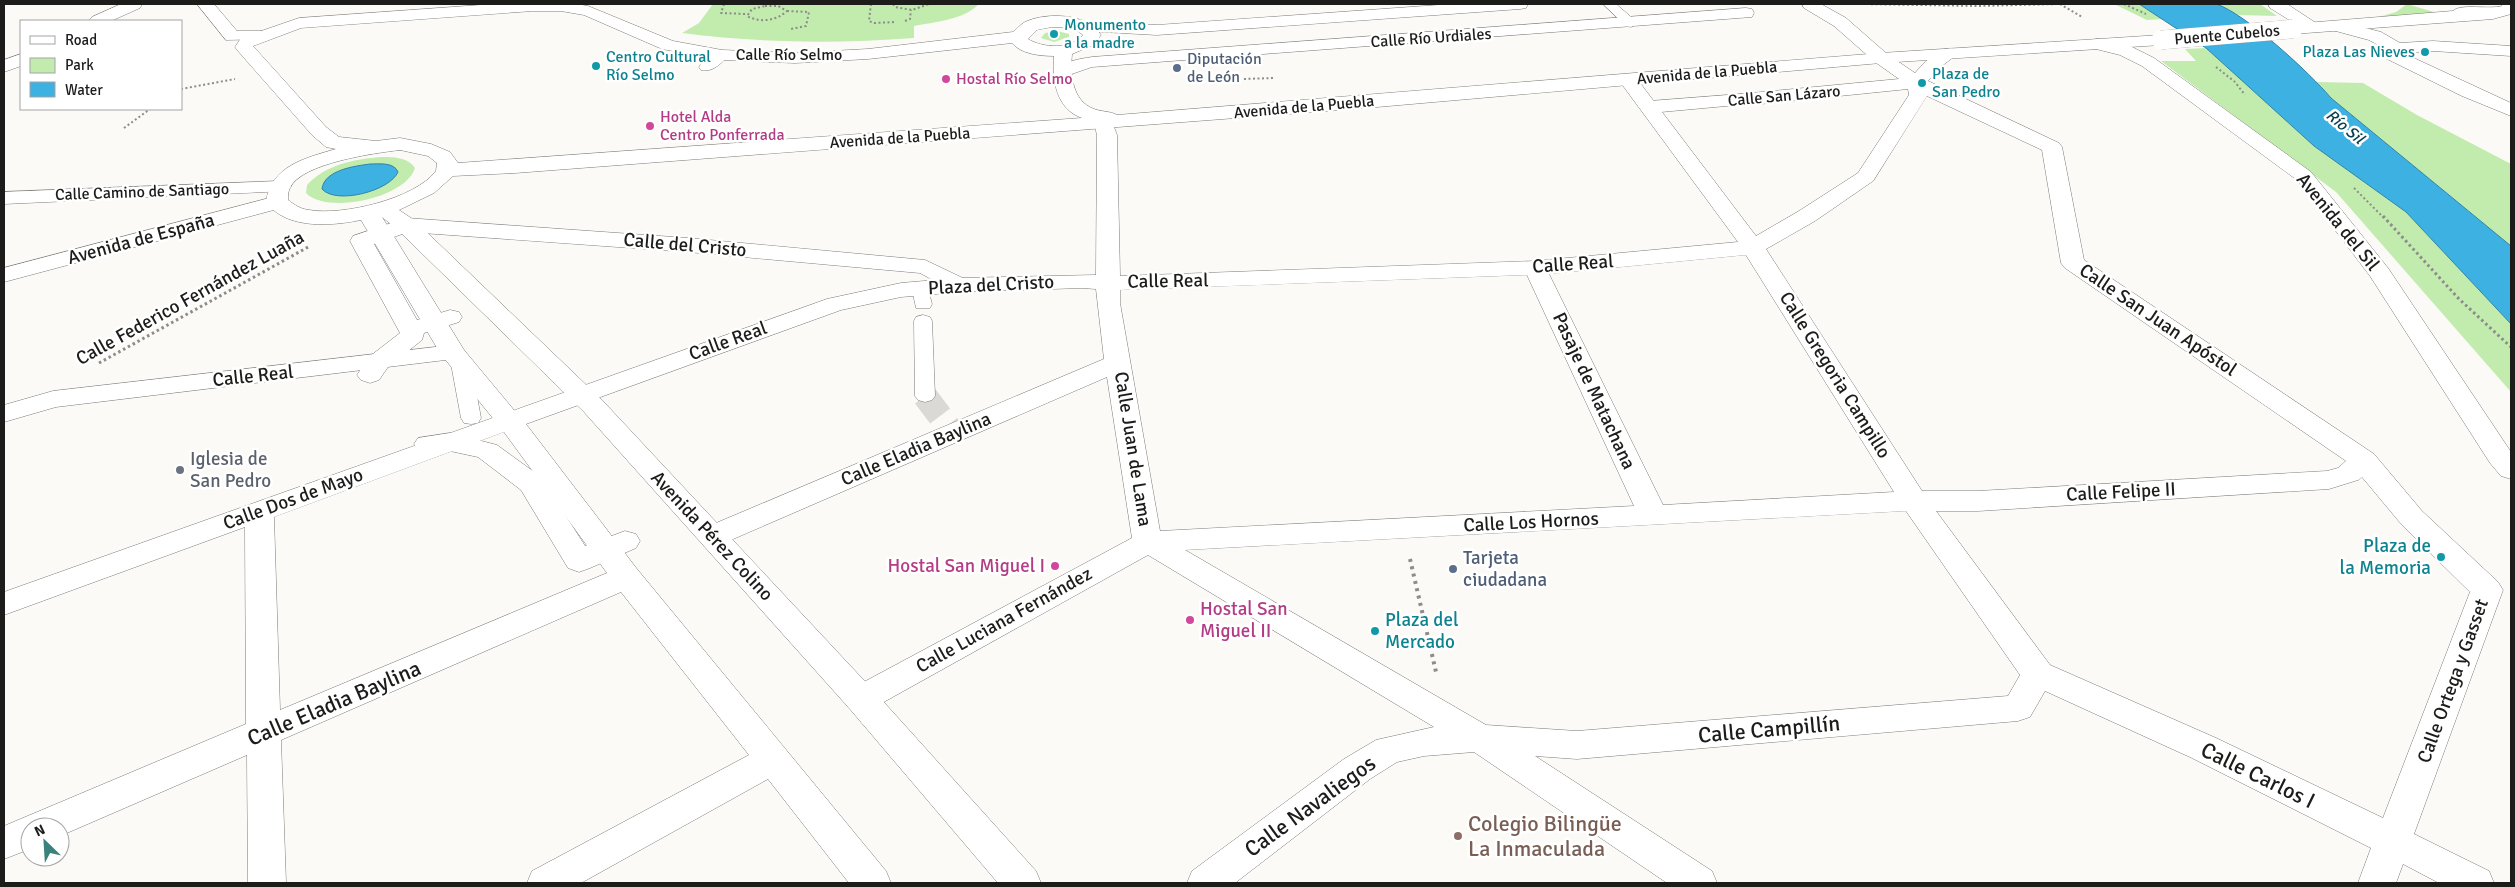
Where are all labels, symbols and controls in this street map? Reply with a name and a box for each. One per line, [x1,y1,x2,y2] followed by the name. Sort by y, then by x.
[1064,15,1146,53] place label: Monumento a la madre
[20,20,182,110] legend
[2173,20,2281,50] street label: Puente Cubelos
[1370,24,1492,52] street label: Calle Río Urdiales
[1048,28,1060,40] marker: Monumento a la madre
[65,31,97,49] text: Road
[2302,42,2415,62] place label: Plaza Las Nieves
[736,45,842,65] street label: Calle Río Selmo
[2419,46,2431,58] marker: Plaza Las Nieves
[606,47,711,85] place label: Centro Cultural Río Selmo
[1187,49,1262,87] place label: Diputación de León
[65,56,94,74] text: Park
[1636,57,1778,89] street label: Avenida de la Puebla
[590,60,602,72] marker: Centro Cultural Río Selmo
[1171,62,1183,74] marker: Diputación de León
[1932,64,2000,102] place label: Plaza de San Pedro
[956,69,1073,89] place label: Hostal Río Selmo
[940,73,952,85] marker: Hostal Río Selmo
[1916,77,1928,89] marker: Plaza de San Pedro
[65,81,103,99] text: Water
[1727,81,1841,111] street label: Calle San Lázaro
[1233,91,1375,123] street label: Avenida de la Puebla
[2322,105,2369,150] water label: Río Sil
[660,107,785,145] place label: Hotel Alda Centro Ponferrada
[644,120,656,132] marker: Hotel Alda Centro Ponferrada
[829,123,971,153] street label: Avenida de la Puebla
[2291,168,2385,276] street label: Avenida del Sil
[55,179,229,205] street label: Calle Camino de Santiago
[65,208,217,270] street label: Avenida de España
[72,225,308,371] street label: Calle Federico Fernández Luaña
[622,228,748,262] street label: Calle del Cristo
[1532,249,1614,279] street label: Calle Real
[2075,258,2241,382] street label: Calle San Juan Apóstol
[1127,268,1209,294] street label: Calle Real
[927,270,1055,300] street label: Plaza del Cristo
[1774,287,1896,463] street label: Calle Gregoria Campillo
[1547,309,1641,473] street label: Pasaje de Matachana
[686,316,770,366] street label: Calle Real
[211,360,295,392] street label: Calle Real
[1109,370,1157,528] street label: Calle Juan de Lama
[837,407,995,491] street label: Calle Eladia Baylina
[190,447,271,493] place label: Iglesia de San Pedro
[220,463,366,535] street label: Calle Dos de Mayo
[174,464,186,476] marker: Iglesia de San Pedro
[645,466,779,606] street label: Avenida Pérez Colino
[2066,477,2176,507] street label: Calle Felipe II
[1463,506,1599,538] street label: Calle Los Hornos
[2340,534,2431,580] place label: Plaza de la Memoria
[1463,546,1547,592] place label: Tarjeta ciudadana
[2435,551,2447,563] marker: Plaza de la Memoria
[888,554,1045,578] place label: Hostal San Miguel I
[1049,560,1061,572] marker: Hostal San Miguel I
[912,562,1096,678] street label: Calle Luciana Fernández
[1447,563,1459,575] marker: Tarjeta ciudadana
[2412,595,2494,766] street label: Calle Ortega y Gasset
[1200,597,1288,643] place label: Hostal San Miguel II
[1385,608,1458,654] place label: Plaza del Mercado
[1184,614,1196,626] marker: Hostal San Miguel II
[1369,625,1381,637] marker: Plaza del Mercado
[243,654,425,752] street label: Calle Eladia Baylina
[1697,709,1841,749] street label: Calle Campillín
[2197,736,2319,814] street label: Calle Carlos I
[1239,749,1381,863] street label: Calle Navaliegos
[1468,810,1622,862] place label: Colegio Bilingüe La Inmaculada
[20,817,70,867] north arrow
[32,821,48,840] text: N
[1452,830,1464,842] marker: Colegio Bilingüe La Inmaculada

